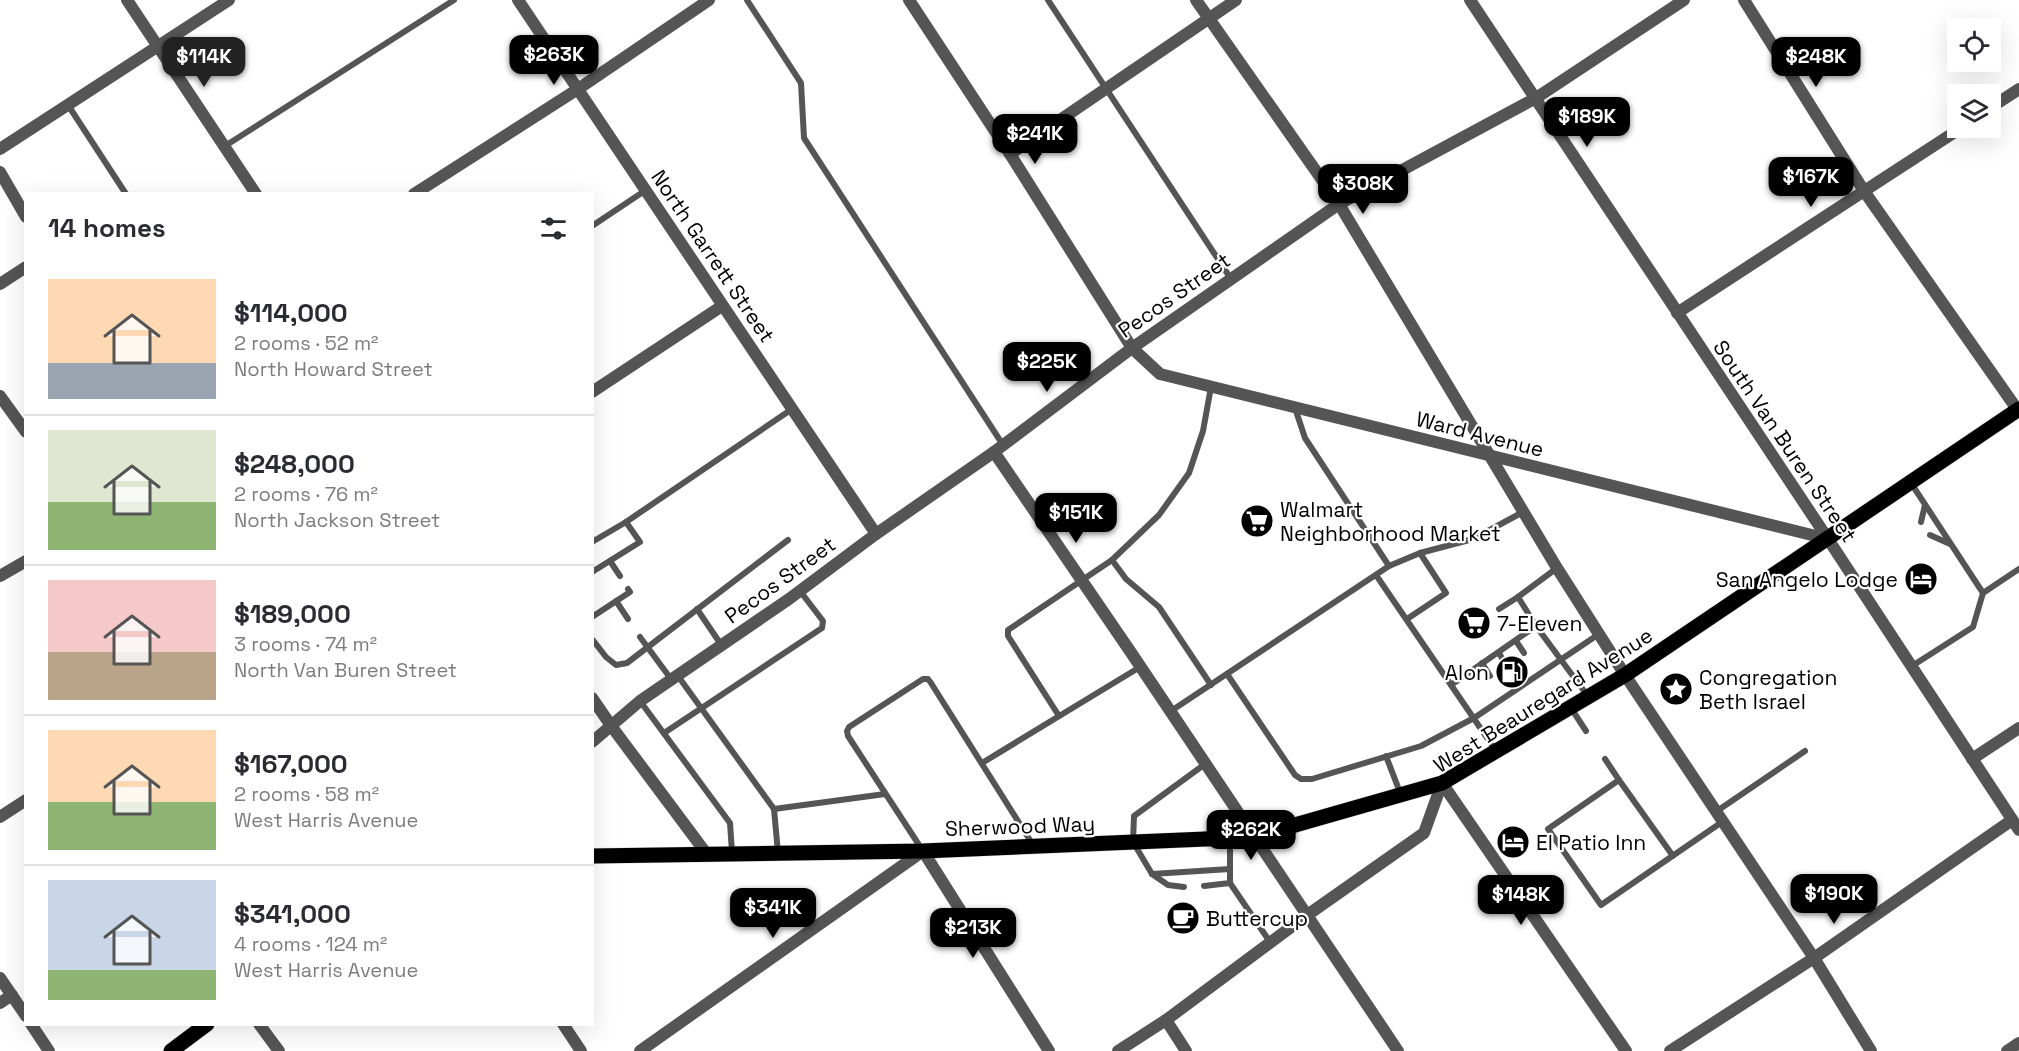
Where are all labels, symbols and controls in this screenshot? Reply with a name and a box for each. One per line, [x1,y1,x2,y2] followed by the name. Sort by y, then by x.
[1947,18,2001,138] map controls
[1947,18,2001,72] button: locate
[512,35,596,86] pin: $263K
[162,37,246,88] pin: $114K
[1774,37,1858,88] pin: $248K
[523,41,585,67] text: $263K
[176,43,232,69] text: $114K
[1786,43,1846,69] text: $248K
[1947,84,2001,138] button: layers
[1545,97,1629,148] pin: $189K
[1558,103,1616,129] text: $189K
[993,114,1077,165] pin: $241K
[1006,120,1064,146] text: $241K
[1769,157,1853,208] pin: $167K
[1783,163,1839,189] text: $167K
[645,164,781,348] street label: North Garrett Street
[1321,164,1405,215] pin: $308K
[1332,170,1394,196] text: $308K
[48,211,166,245] text: 14 homes
[537,212,570,245] icon: filters
[1113,246,1235,344] street label: Pecos Street
[234,296,348,330] text: $114,000
[96,303,168,375] icon: home
[234,330,378,356] text: 2 rooms · 52 m²
[1707,335,1863,547] street label: South Van Buren Street
[1005,342,1089,393] pin: $225K
[1017,348,1077,374] text: $225K
[234,356,433,382] text: North Howard Street
[1413,405,1547,463] street label: Ward Avenue
[234,447,355,481] text: $248,000
[96,454,168,526] icon: home
[234,481,378,507] text: 2 rooms · 76 m²
[1034,493,1118,544] pin: $151K
[1280,496,1501,547] place label: Walmart Neighborhood Market
[1049,499,1103,525] text: $151K
[1239,503,1275,539] supermarket icon: Walmart Neighborhood Market
[234,507,440,533] text: North Jackson Street
[719,531,841,629] street label: Pecos Street
[1903,561,1939,597] hotel icon: San Angelo Lodge
[1716,566,1898,593] place label: San Angelo Lodge
[234,597,351,631] text: $189,000
[96,604,168,676] icon: home
[1456,605,1492,641] supermarket icon: 7-Eleven
[1497,610,1582,637] place label: 7-Eleven
[1428,621,1658,779] street label: West Beauregard Avenue
[234,631,377,657] text: 3 rooms · 74 m²
[1494,654,1530,690] fuel station icon: Alon
[234,657,457,683] text: North Van Buren Street
[1445,659,1489,686] place label: Alon
[1699,664,1837,715] place label: Congregation Beth Israel
[1658,671,1694,707] place icon: Congregation Beth Israel
[234,747,348,781] text: $167,000
[96,754,168,826] icon: home
[234,781,379,807] text: 2 rooms · 58 m²
[234,807,418,833] text: West Harris Avenue
[944,810,1096,842] street label: Sherwood Way
[1209,810,1293,861] pin: $262K
[1221,816,1281,842] text: $262K
[1495,824,1531,860] hotel icon: El Patio Inn
[1536,829,1646,856] place label: El Patio Inn
[1792,874,1876,925] pin: $190K
[1479,875,1563,926] pin: $148K
[1805,880,1864,906] text: $190K
[1492,881,1550,907] text: $148K
[731,888,815,939] pin: $341K
[744,894,802,920] text: $341K
[234,897,351,931] text: $341,000
[1165,900,1201,936] cafe icon: Buttercup
[96,904,168,976] icon: home
[1206,905,1308,932] place label: Buttercup
[931,908,1015,959] pin: $213K
[944,914,1002,940] text: $213K
[234,931,387,957] text: 4 rooms · 124 m²
[234,957,418,983] text: West Harris Avenue

